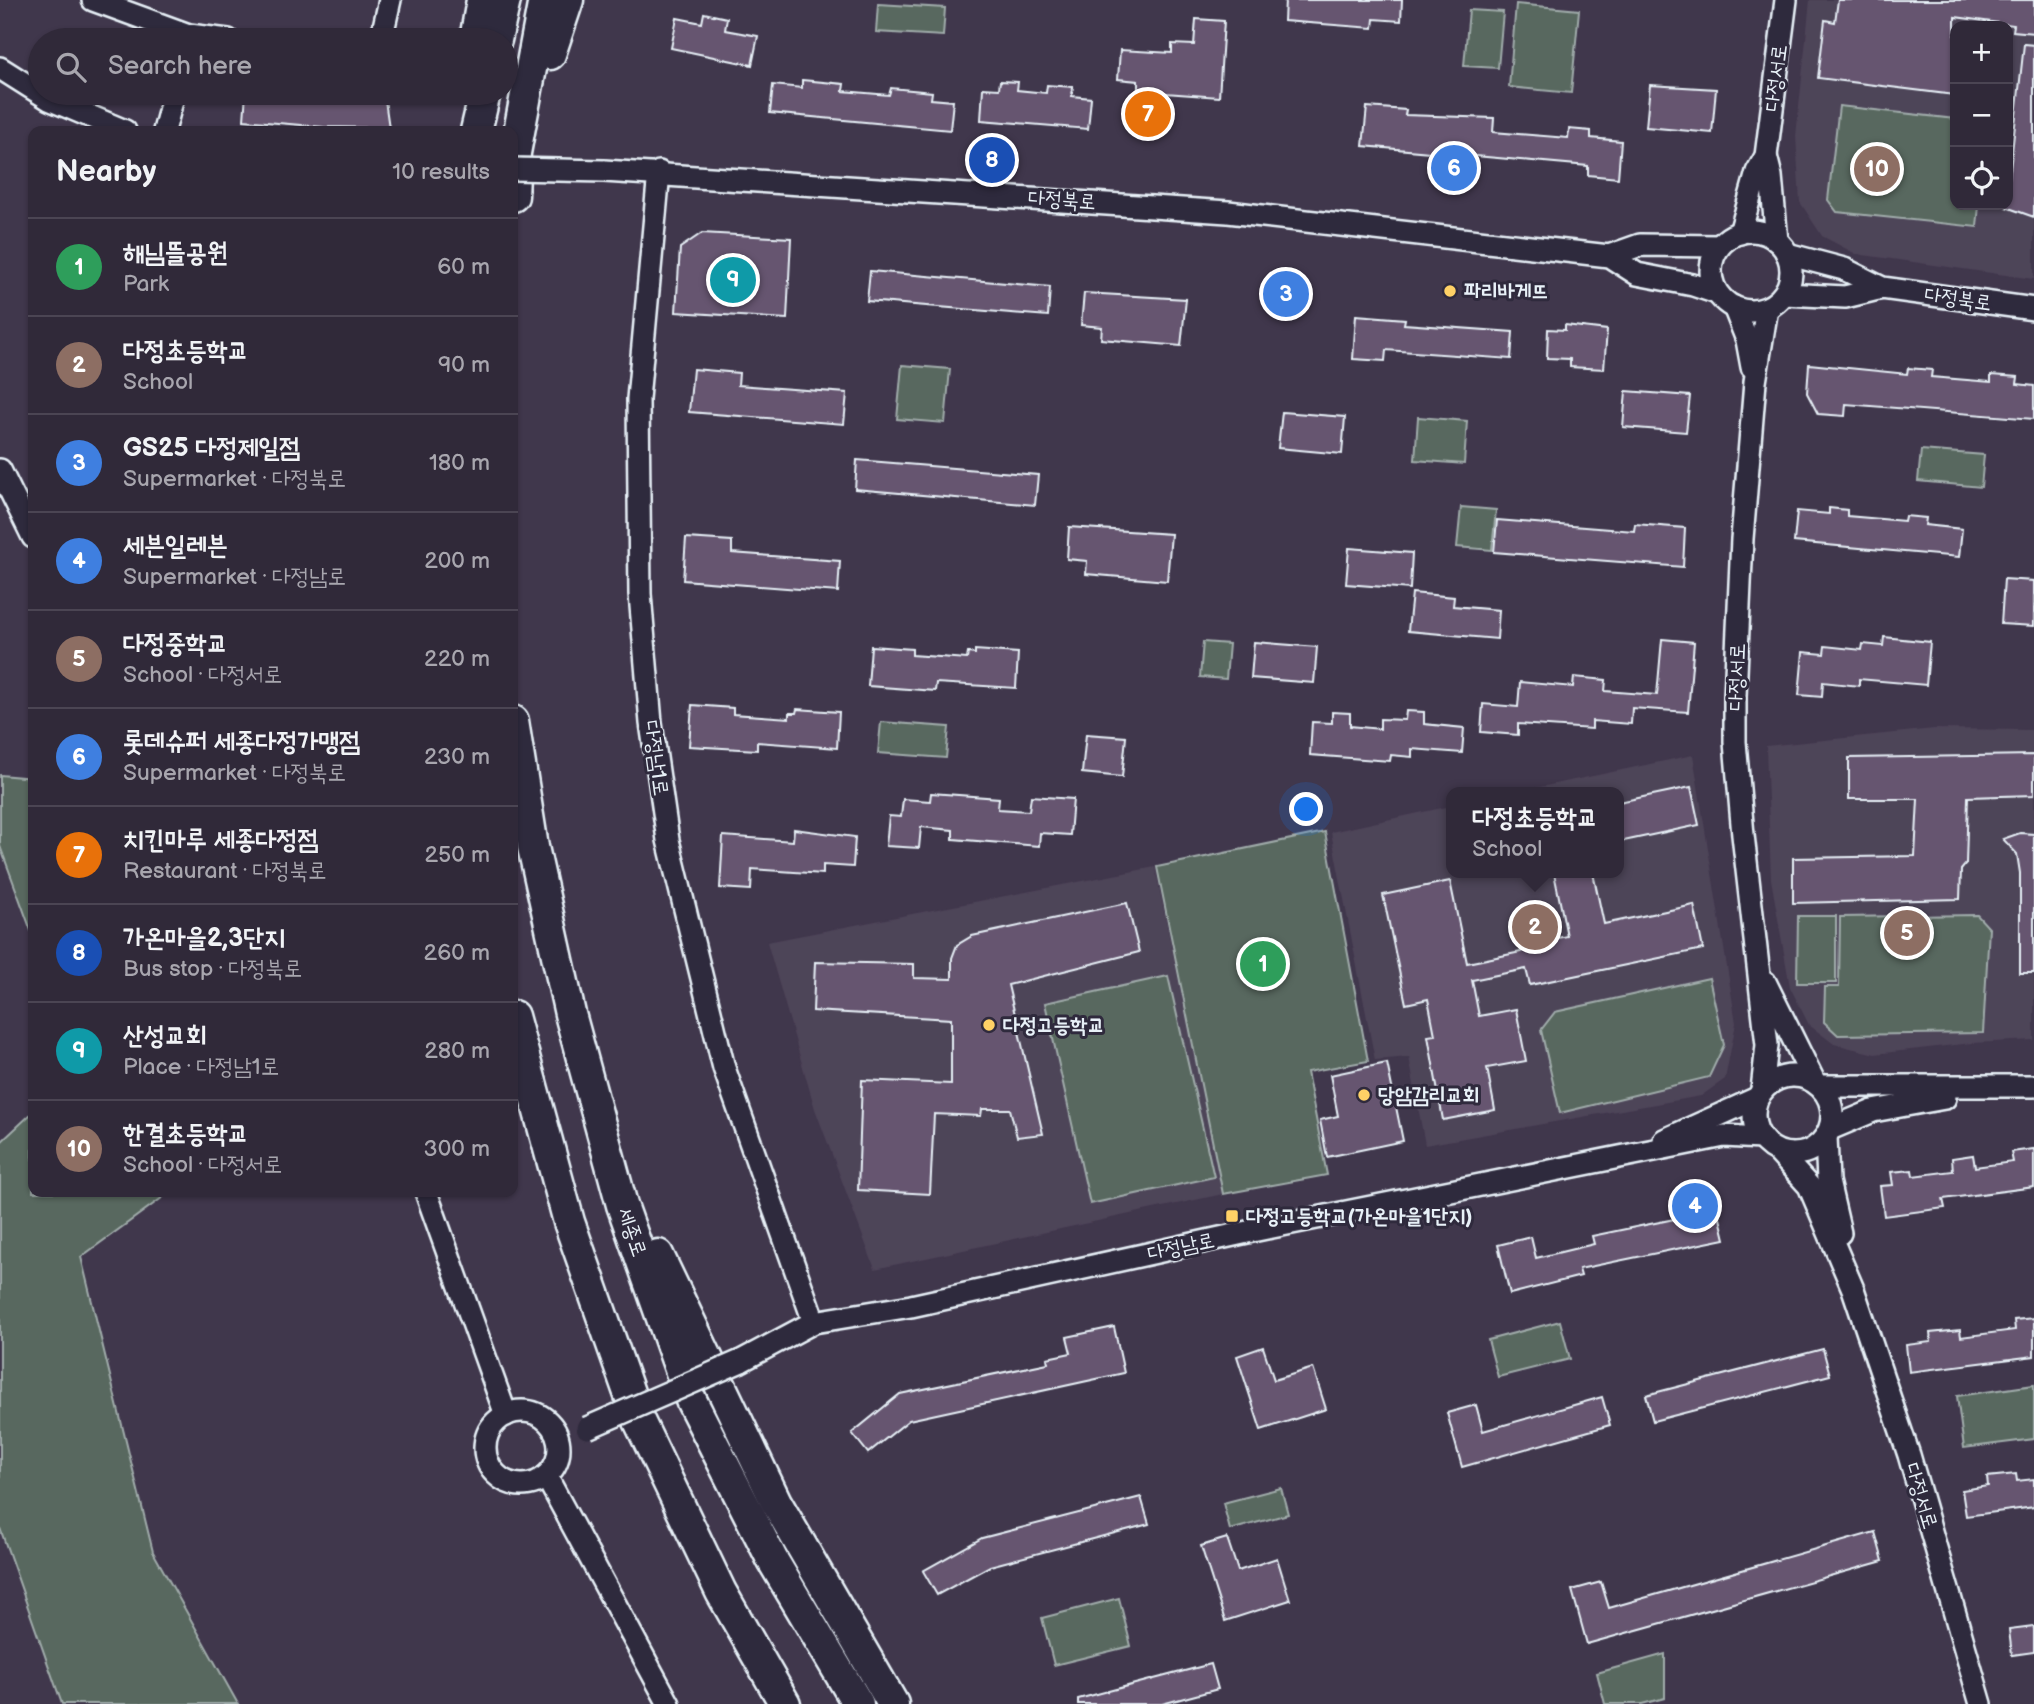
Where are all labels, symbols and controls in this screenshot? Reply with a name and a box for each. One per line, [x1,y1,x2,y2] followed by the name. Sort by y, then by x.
[1950,21,2013,210] map controls
[1950,21,2013,84] button: +
[28,28,518,105] search box
[1759,43,1793,113] street label: 다정서로
[52,48,90,86] icon: search
[108,51,252,82] text: Search here
[1950,84,2013,147] button: −
[1125,88,1171,140] pin: 7
[969,134,1015,186] pin: 8
[1431,142,1477,194] pin: 6
[1854,143,1900,195] pin: 10
[1950,147,2013,210] button: locate
[56,154,156,190] text: Nearby
[392,158,490,186] text: 10 results
[1027,185,1097,215] street label: 다정북로
[123,238,228,269] text: 해님뜰공원
[74,253,84,281] text: 1
[437,253,490,281] text: 60 m
[710,254,756,306] pin: 9
[1263,268,1309,320] pin: 3
[123,270,169,298] text: Park
[1464,279,1549,304] place label: 파리바게뜨
[1923,282,1993,316] street label: 다정북로
[1442,283,1458,299] marker: 파리바게뜨
[123,336,249,367] text: 다정초등학교
[72,351,86,379] text: 2
[438,351,490,379] text: 90 m
[123,368,193,396] text: School
[123,433,300,464] text: GS25 다정제일점
[72,449,86,477] text: 3
[429,449,490,477] text: 180 m
[123,465,346,493] text: Supermarket · 다정북로
[123,531,228,562] text: 세븐일레븐
[72,547,86,575] text: 4
[424,547,490,575] text: 200 m
[123,563,346,591] text: Supermarket · 다정남로
[123,629,228,660] text: 다정중학교
[1723,643,1751,711] street label: 다정서로
[72,645,86,673] text: 5
[424,645,490,673] text: 220 m
[123,661,282,689] text: School · 다정서로
[638,719,674,797] street label: 다정남1로
[123,727,360,758] text: 롯데슈퍼 세종다정가맹점
[72,743,86,771] text: 6
[424,743,490,771] text: 230 m
[123,759,346,787] text: Supermarket · 다정북로
[1446,787,1624,878] popup
[1289,792,1323,826] your location
[1472,803,1598,834] text: 다정초등학교
[123,825,318,856] text: 치킨마루 세종다정점
[1472,835,1542,863] text: School
[73,841,85,869] text: 7
[424,841,490,869] text: 250 m
[123,857,327,885] text: Restaurant · 다정북로
[1512,901,1558,953] pin: 2
[1884,907,1930,959] pin: 5
[123,923,285,954] text: 가온마을2,3단지
[1240,938,1286,990] pin: 1
[72,939,86,967] text: 8
[424,939,490,967] text: 260 m
[123,955,302,983] text: Bus stop · 다정북로
[1003,1013,1104,1038] place label: 다정고등학교
[981,1017,997,1033] marker: 다정고등학교
[123,1021,207,1052] text: 산성교회
[72,1037,86,1065] text: 9
[424,1037,490,1065] text: 280 m
[123,1053,279,1081] text: Place · 다정남1로
[1378,1083,1479,1108] place label: 당암감리교회
[1356,1087,1372,1103] marker: 당암감리교회
[123,1119,249,1150] text: 한결초등학교
[67,1135,91,1163] text: 10
[424,1135,490,1163] text: 300 m
[123,1151,282,1179] text: School · 다정서로
[1672,1180,1718,1232] pin: 4
[612,1204,652,1260] street label: 세종로
[1246,1204,1472,1229] place label: 다정고등학교(가온마을1단지)
[1224,1208,1240,1224] marker: 다정고등학교(가온마을1단지)
[1145,1228,1217,1266] street label: 다정남로
[1899,1460,1943,1532] street label: 다정서로

